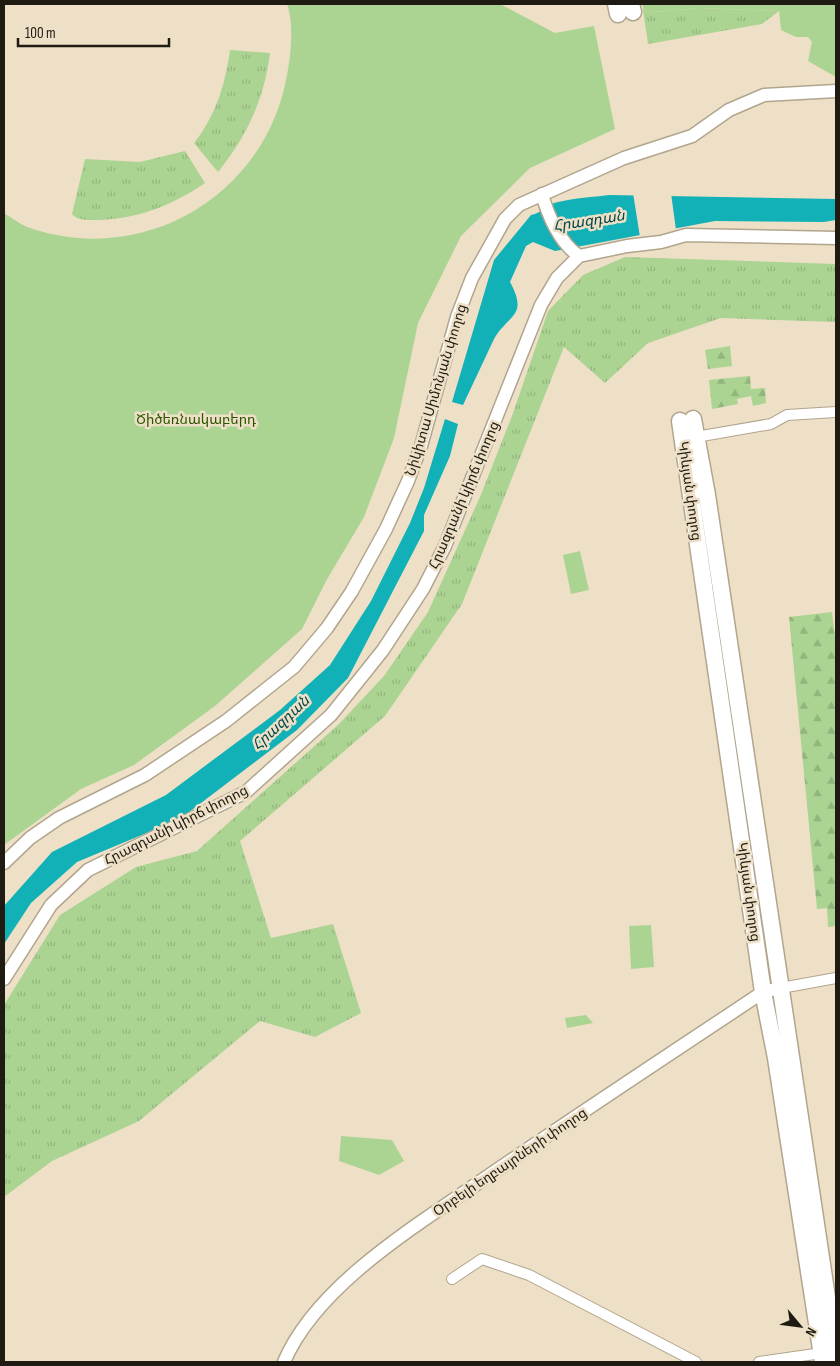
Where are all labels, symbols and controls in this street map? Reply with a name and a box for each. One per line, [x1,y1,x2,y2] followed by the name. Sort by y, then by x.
[18,15,169,47] scale bar
[25,24,56,43] text: 100 m
[552,206,627,236] water label: Հրազդան
[402,302,470,478] street label: Նիկիտա Սիմոնյան փողոց
[136,411,256,428] park label: Ծիծեռնակաբերդ
[425,418,503,572] street label: Հրազդանի կիրճ փողոց
[675,440,705,542] street label: Կիևյան փողոց
[248,691,314,754] water label: Հրազդան
[101,781,251,869] street label: Հրազդանի կիրճ փողոց
[734,841,764,943] street label: Կիևյան փողոց
[430,1104,590,1220] street label: Օրբելի եղբայրների փողոց
[775,1301,825,1351] north arrow
[802,1325,820,1339] text: N

